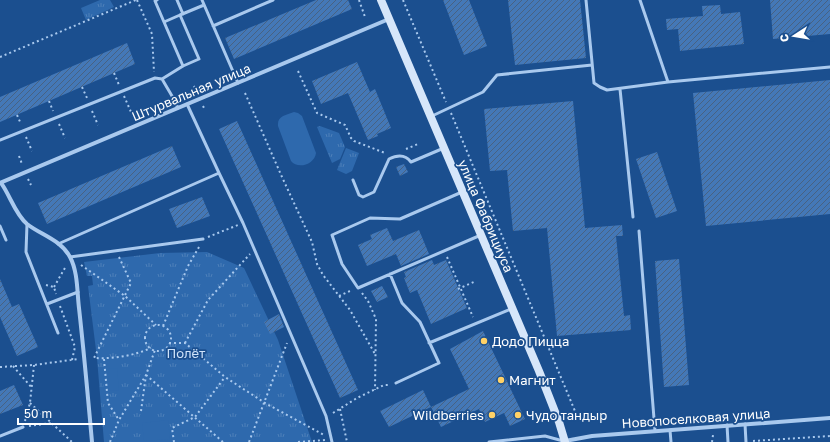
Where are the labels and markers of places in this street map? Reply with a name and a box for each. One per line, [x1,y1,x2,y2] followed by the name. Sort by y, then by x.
[492,333,569,349] place label: Додо Пицца
[479,336,489,346] marker: Додо Пицца
[509,372,556,388] place label: Магнит
[496,375,506,385] marker: Магнит
[412,407,484,423] place label: Wildberries
[526,407,607,423] place label: Чудо тандыр
[487,410,497,420] marker: Wildberries
[513,410,523,420] marker: Чудо тандыр

